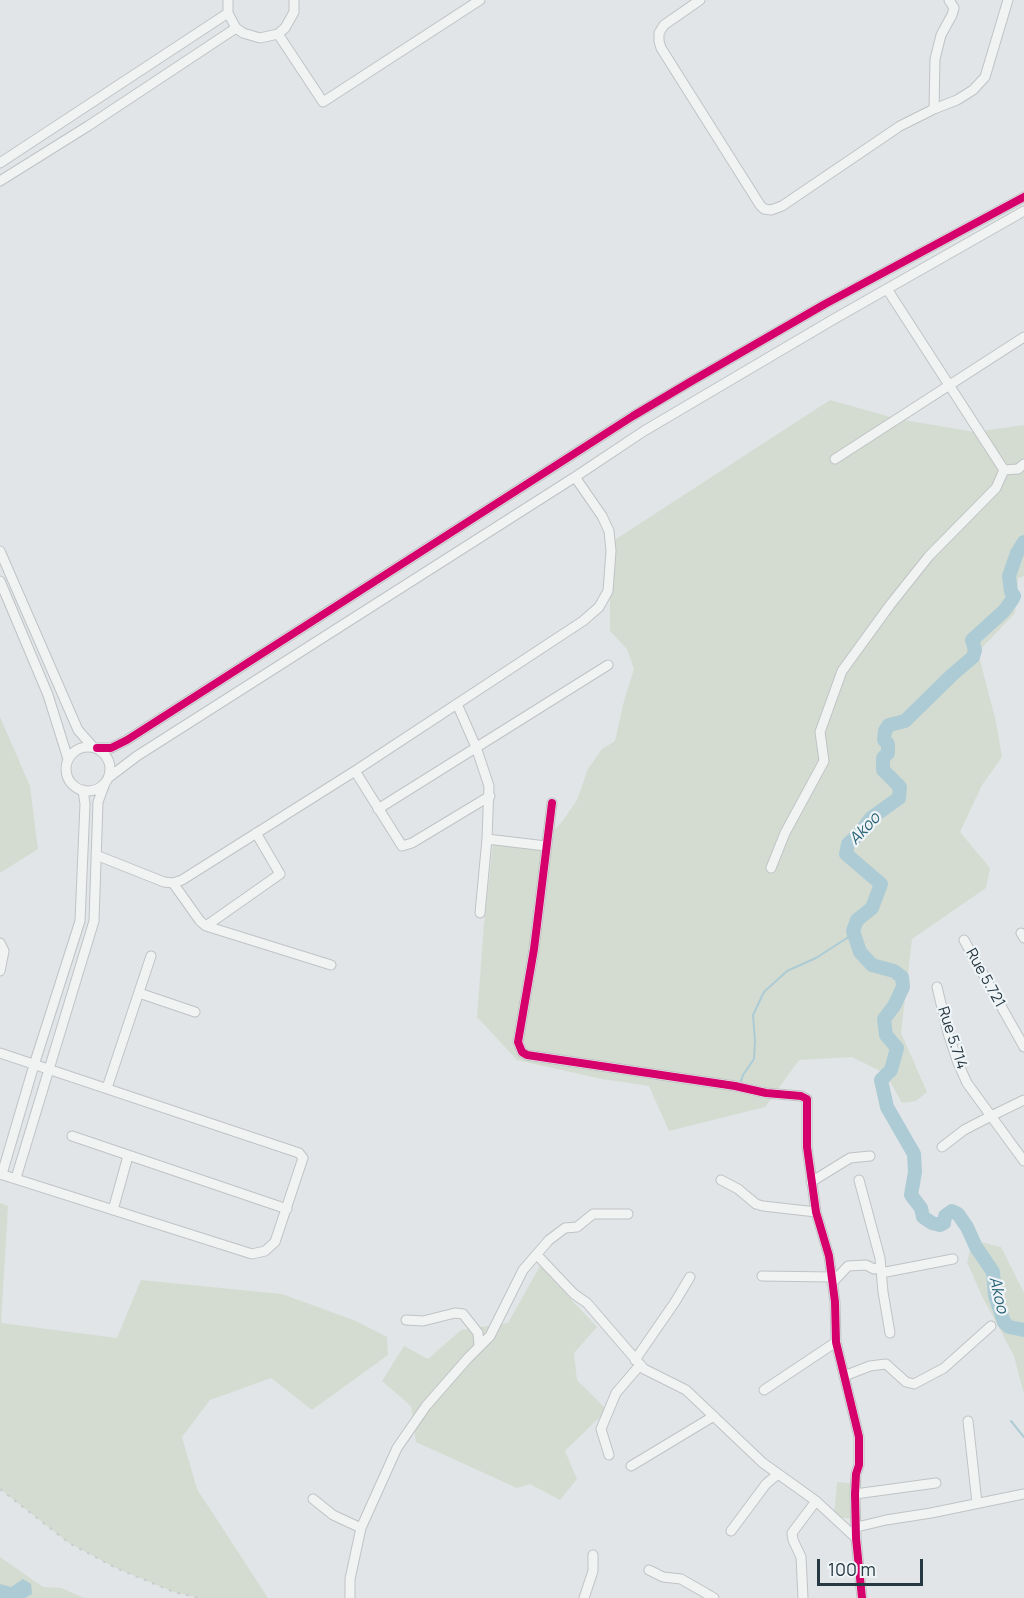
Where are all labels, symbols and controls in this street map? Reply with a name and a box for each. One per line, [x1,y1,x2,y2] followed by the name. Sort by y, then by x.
[845,809,885,849] water label: Akoo
[961,945,1009,1011] street label: Rue 5.721
[933,1004,971,1072] street label: Rue 5.714
[985,1275,1011,1315] water label: Akoo
[820,1547,926,1585] scale bar
[828,1557,876,1581] text: 100 m

